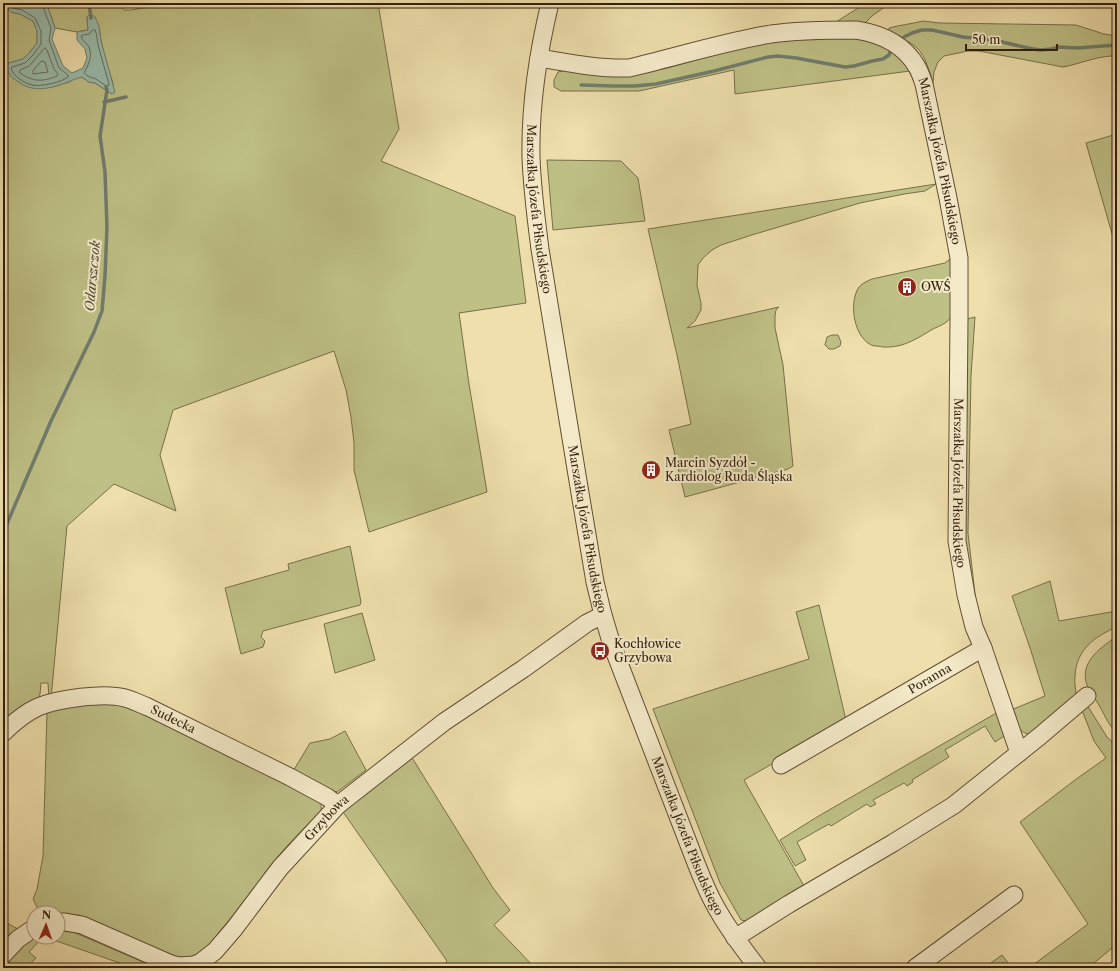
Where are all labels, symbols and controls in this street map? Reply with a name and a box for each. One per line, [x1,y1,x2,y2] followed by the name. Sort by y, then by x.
[966,26,1057,52] scale bar
[972,32,1001,47] text: 50 m
[915,75,964,246] street label: Marszałka Józefa Piłsudskiego
[524,124,555,295] street label: Marszałka Józefa Piłsudskiego
[81,240,103,312] water label: Odarszczok
[896,276,918,298] building icon: OWŚ
[921,278,951,294] place label: OWŚ
[950,398,969,569] street label: Marszałka Józefa Piłsudskiego
[565,444,610,614] street label: Marszałka Józefa Piłsudskiego
[665,455,793,484] place label: Marcin Syzdół - Kardiolog Ruda Śląska
[640,459,662,481] building icon: Marcin Syzdół - Kardiolog Ruda Śląska
[614,636,682,665] place label: Kochłowice Grzybowa
[589,640,611,662] bus stop icon: Kochłowice Grzybowa
[905,660,955,697] street label: Poranna
[149,702,199,737] street label: Sudecka
[649,754,727,918] street label: Marszałka Józefa Piłsudskiego
[301,791,352,844] street label: Grzybowa
[26,905,66,945] north arrow
[41,908,52,922] text: N

